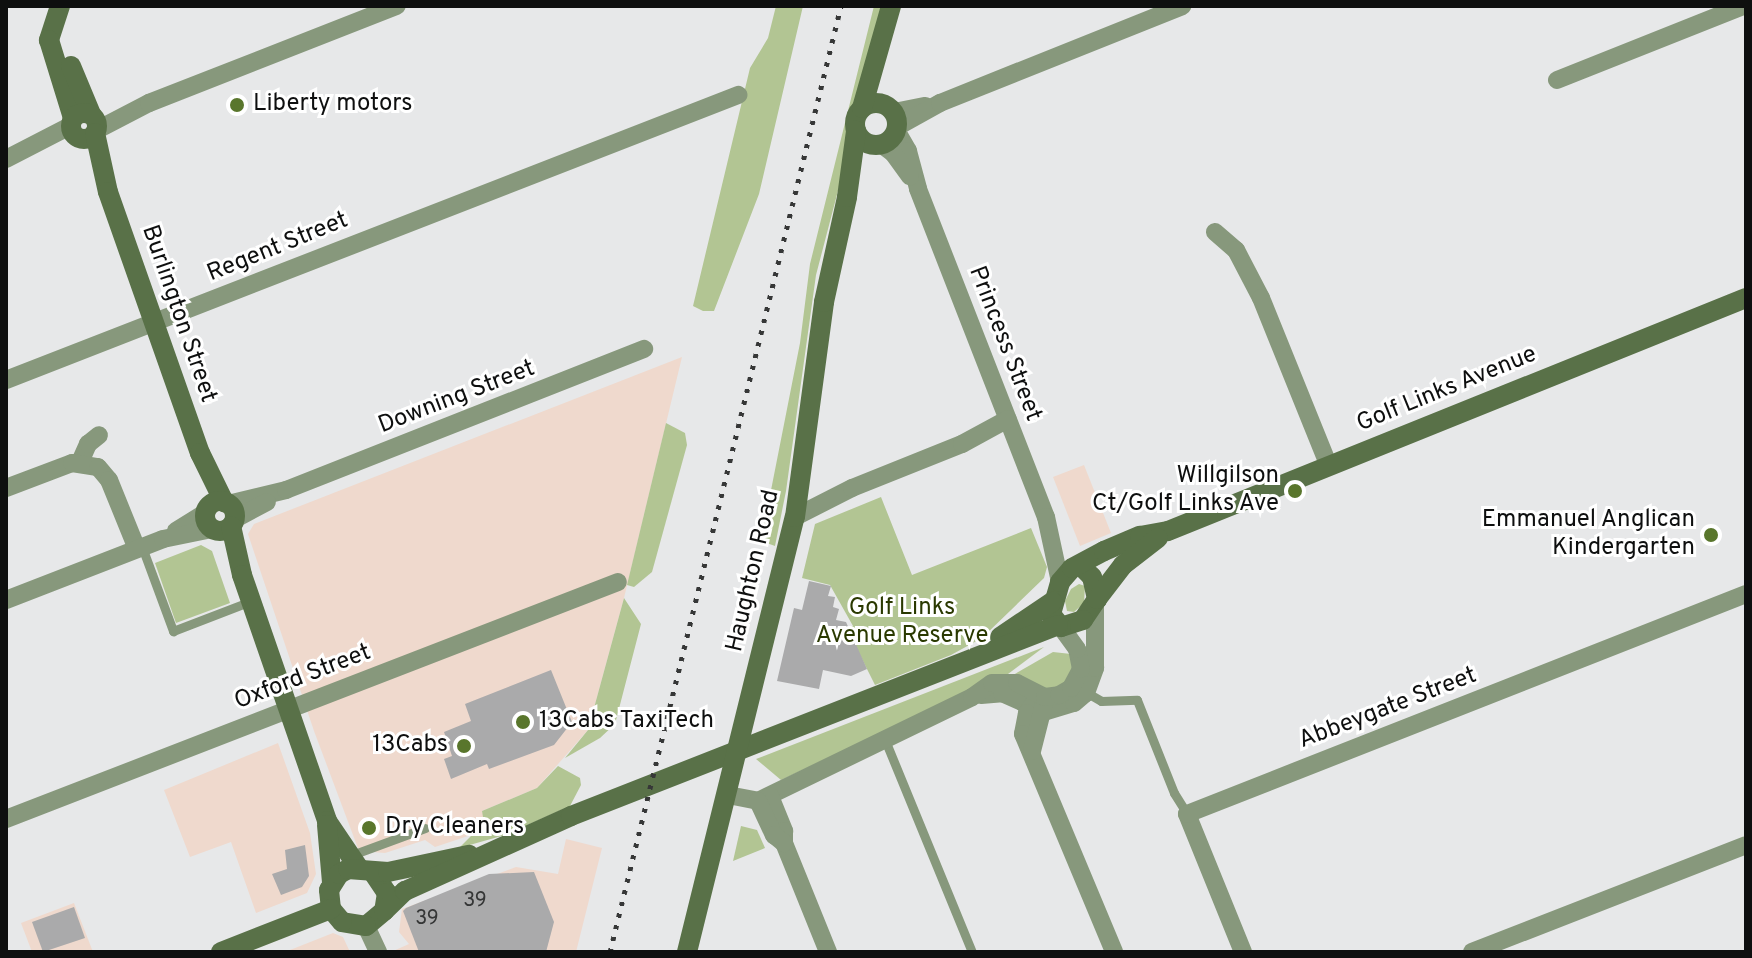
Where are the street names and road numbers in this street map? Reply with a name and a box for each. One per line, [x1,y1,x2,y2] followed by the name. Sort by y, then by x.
[203,207,353,289] street label: Regent Street
[134,222,222,406] street label: Burlington Street
[961,263,1047,425] street label: Princess Street
[1352,341,1542,439] street label: Golf Links Avenue
[375,355,539,441] street label: Downing Street
[721,487,787,655] street label: Haughton Road
[231,639,375,717] street label: Oxford Street
[1295,662,1481,756] street label: Abbeygate Street

